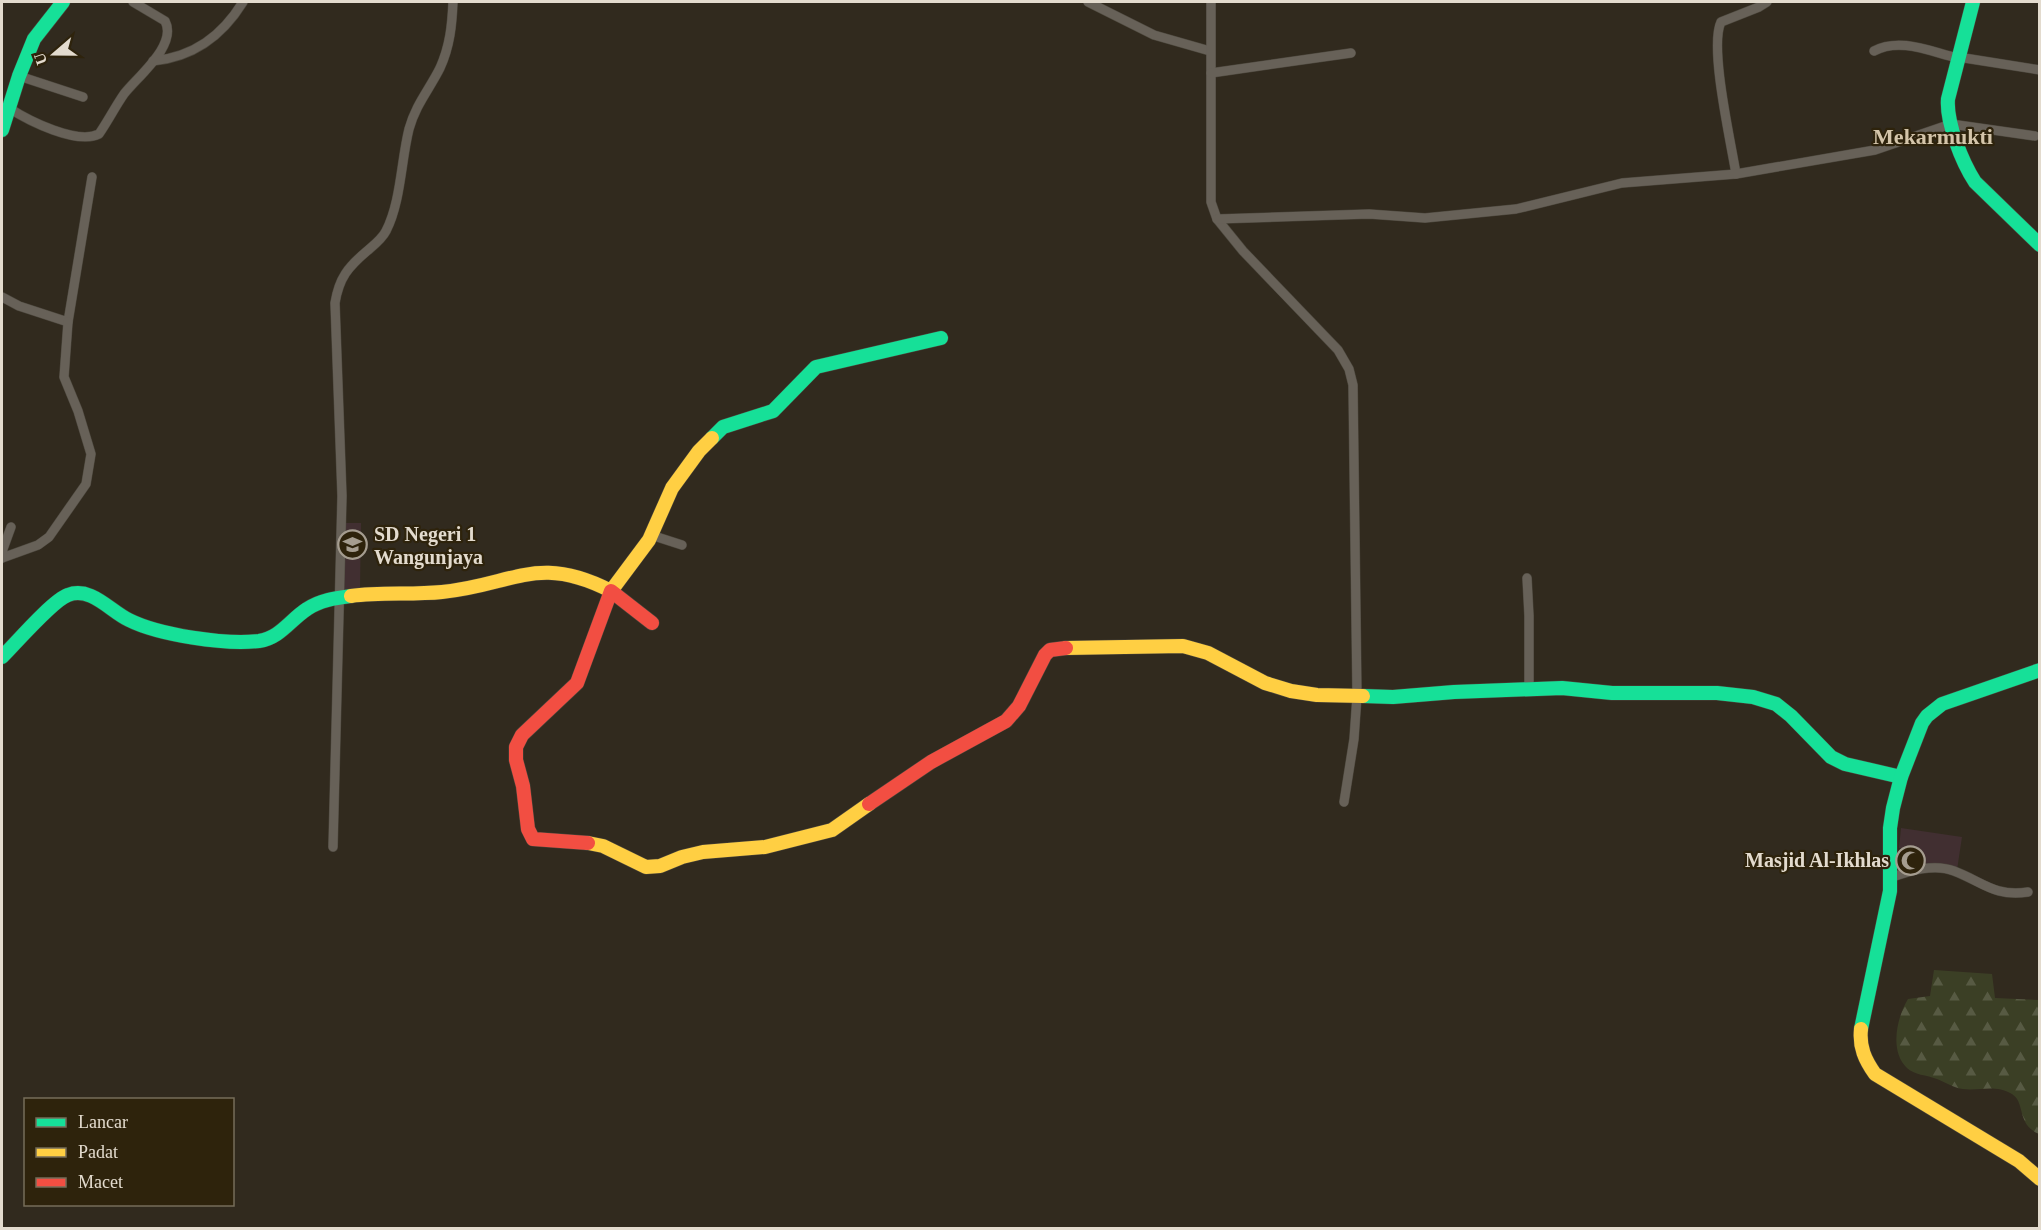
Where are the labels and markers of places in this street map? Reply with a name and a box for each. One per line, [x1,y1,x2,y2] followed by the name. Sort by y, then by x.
[374,523,483,569] place label: SD Negeri 1 Wangunjaya
[337,529,369,561] school or university icon: SD Negeri 1 Wangunjaya
[1894,844,1926,876] mosque icon: Masjid Al-Ikhlas
[1745,849,1889,872] place label: Masjid Al-Ikhlas

